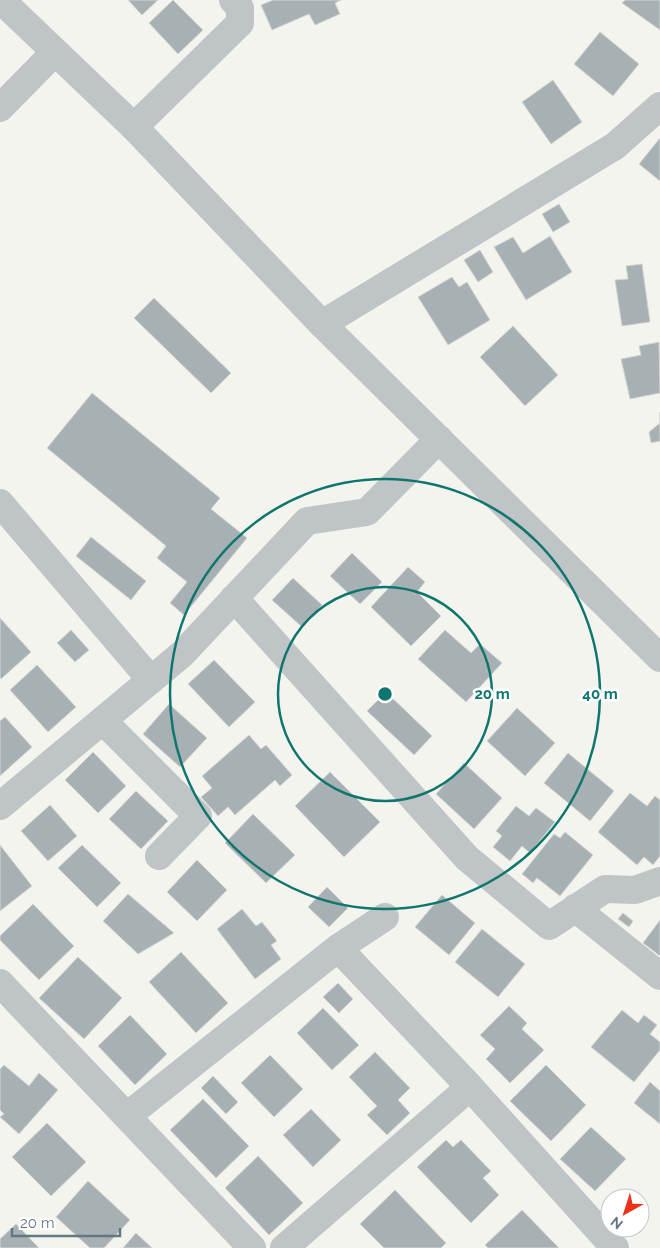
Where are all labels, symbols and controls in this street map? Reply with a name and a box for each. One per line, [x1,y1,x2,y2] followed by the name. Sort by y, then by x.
[376,685,394,703] centre of rings
[474,685,510,703] text: 20 m
[582,685,618,703] text: 40 m
[600,1188,650,1238] north arrow
[12,1206,120,1238] scale bar
[20,1214,55,1232] text: 20 m
[608,1214,626,1233] text: N

